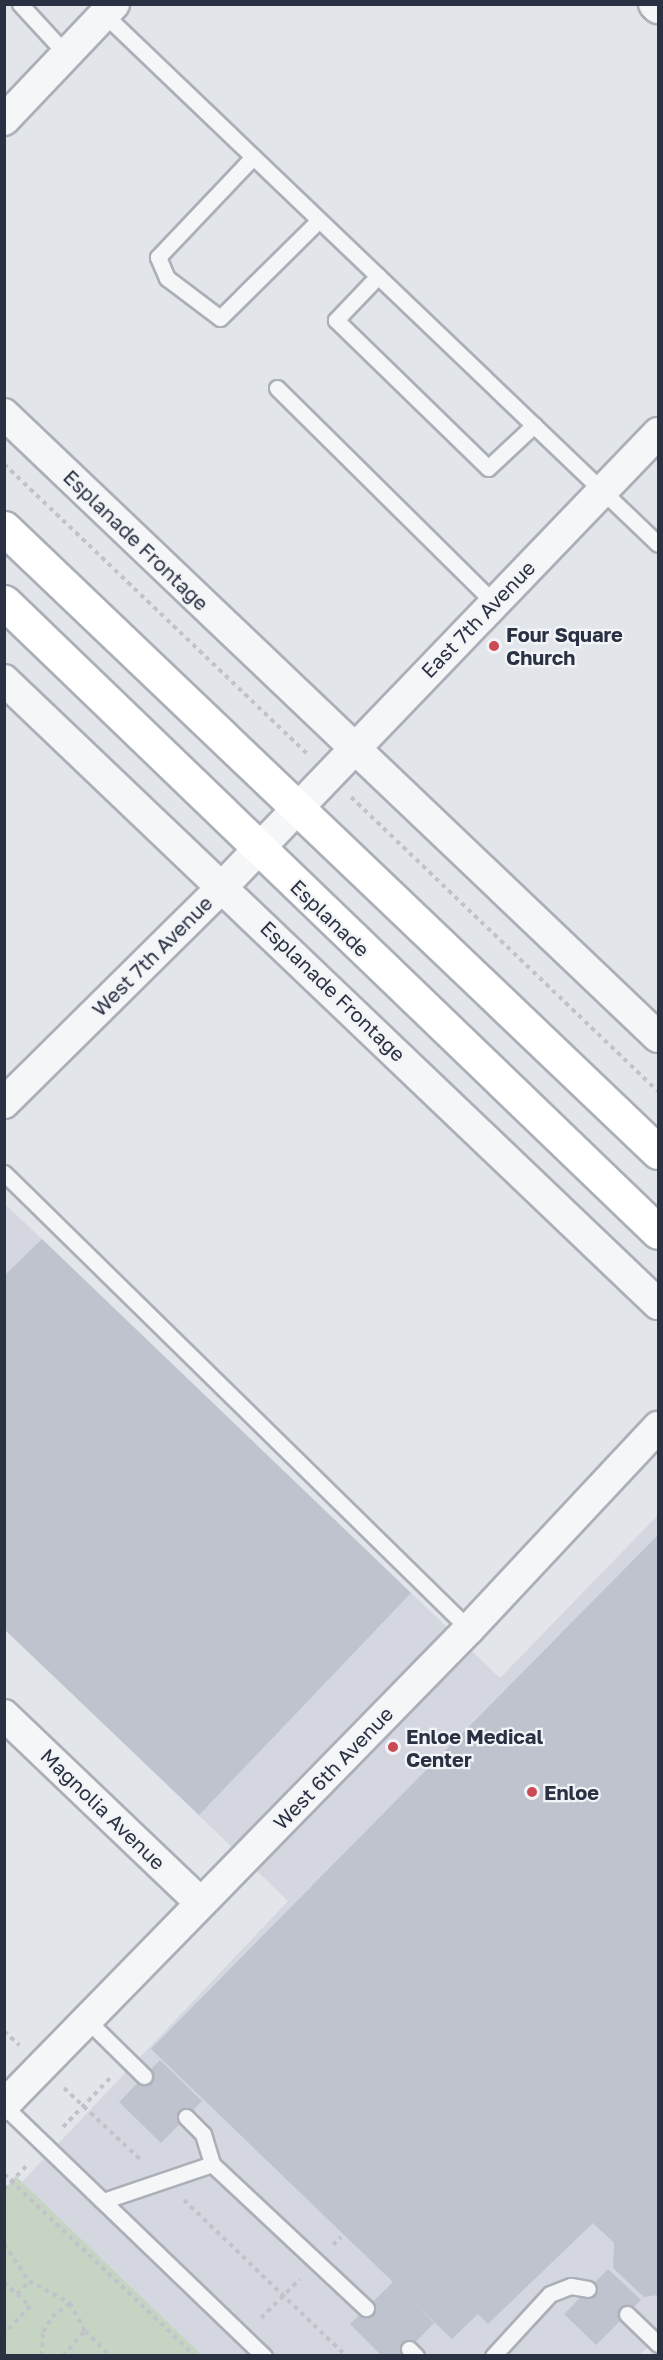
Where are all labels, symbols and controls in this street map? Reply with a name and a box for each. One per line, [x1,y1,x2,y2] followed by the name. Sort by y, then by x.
[59,465,213,615] street label: Esplanade Frontage
[416,555,540,683] street label: East 7th Avenue
[506,622,623,669] place label: Four Square Church
[487,639,501,653] marker: Four Square Church
[286,875,374,961] street label: Esplanade
[87,891,217,1021] street label: West 7th Avenue
[256,916,410,1066] street label: Esplanade Frontage
[268,1702,398,1834] street label: West 6th Avenue
[406,1724,543,1771] place label: Enloe Medical Center
[384,1738,402,1756] marker: Enloe Medical Center
[36,1743,170,1875] street label: Magnolia Avenue
[544,1780,599,1804] place label: Enloe
[525,1785,539,1799] marker: Enloe

